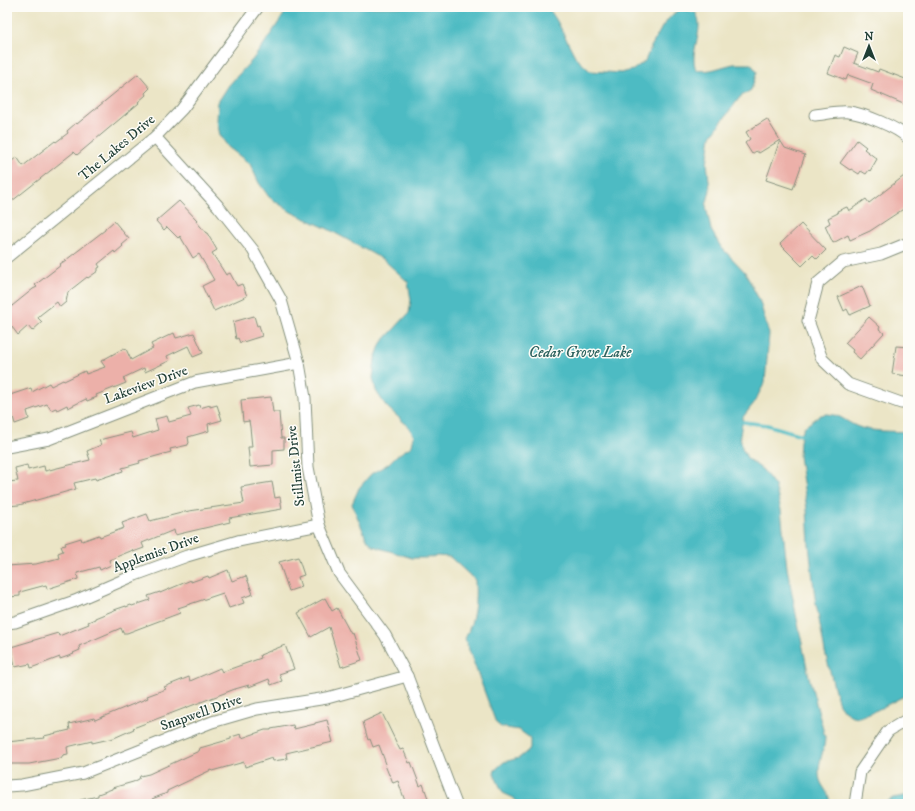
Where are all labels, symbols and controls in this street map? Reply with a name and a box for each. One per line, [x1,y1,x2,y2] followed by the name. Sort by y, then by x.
[849,26,889,66] north arrow
[864,30,874,44] text: N
[75,111,159,185] street label: The Lakes Drive
[529,343,632,362] water label: Cedar Grove Lake
[102,362,190,408] street label: Lakeview Drive
[283,424,309,507] street label: Stillmist Drive
[110,529,202,577] street label: Applemist Drive
[158,691,244,735] street label: Snapwell Drive

